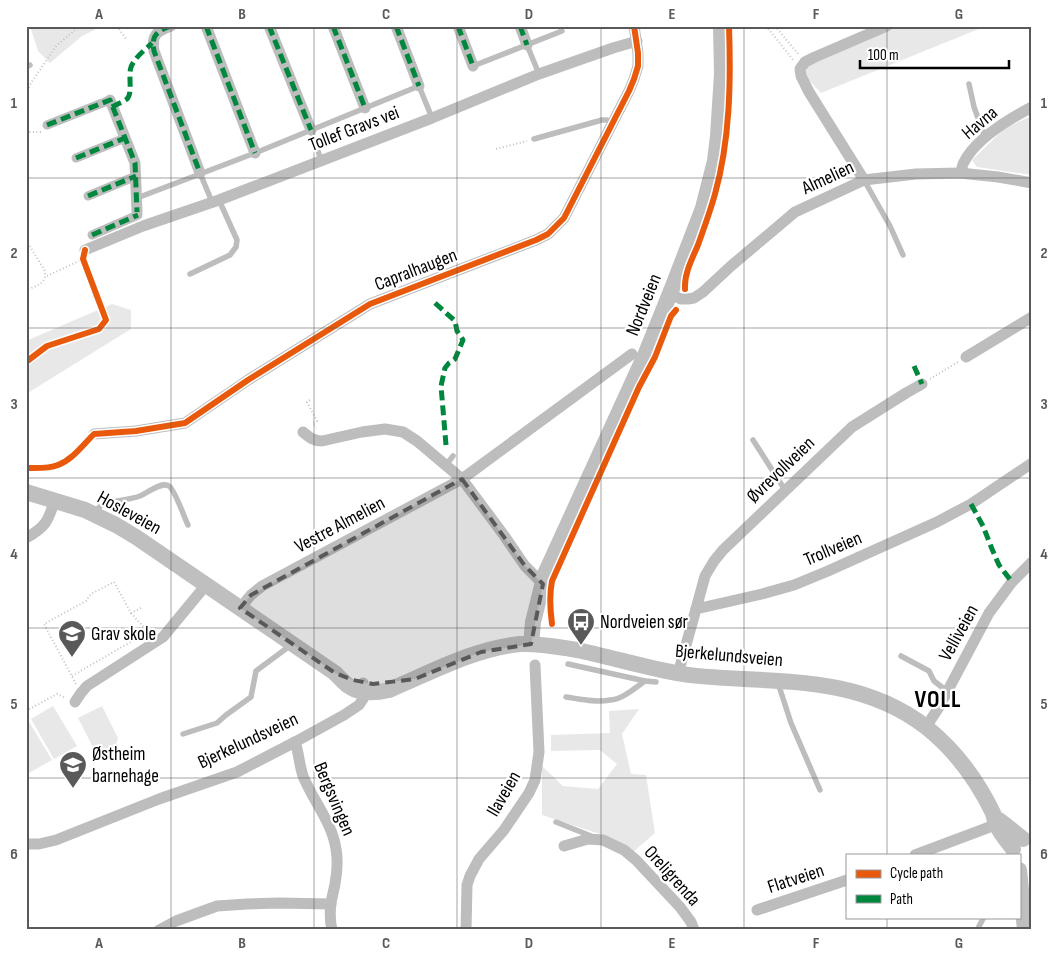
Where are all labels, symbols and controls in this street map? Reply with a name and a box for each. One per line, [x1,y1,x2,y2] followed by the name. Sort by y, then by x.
[94,5,103,24] text: A
[238,5,246,24] text: B
[382,5,390,24] text: C
[525,5,533,24] text: D
[669,5,676,24] text: E
[813,5,820,24] text: F
[955,5,963,24] text: G
[860,38,1009,70] scale bar
[868,46,899,65] text: 100 m
[11,94,18,113] text: 1
[1041,94,1048,113] text: 1
[306,101,402,157] street label: Tollef Gravs vei
[957,101,1003,145] street label: Havna
[797,156,858,200] street label: Almelien
[10,244,18,263] text: 2
[371,244,461,296] street label: Capralhaugen
[1040,244,1048,263] text: 2
[621,271,667,339] street label: Nordveien
[10,395,18,414] text: 3
[1040,395,1048,414] text: 3
[742,432,820,508] street label: Øvrevollveien
[93,486,165,540] street label: Hosleveien
[291,492,389,558] street label: Vestre Almelien
[801,527,865,571] street label: Trollveien
[10,545,18,564] text: 4
[1040,545,1048,564] text: 4
[934,601,984,665] street label: Velliveien
[566,607,596,646] bus stop icon: Nordveien sør
[600,611,689,634] place label: Nordveien sør
[57,619,87,658] school or university icon: Grav skole
[91,623,156,646] place label: Grav skole
[674,640,784,672] street label: Bjerkelundsveien
[915,685,961,714] district label: VOLL
[10,695,18,714] text: 5
[1040,695,1048,714] text: 5
[194,708,302,774] street label: Bjerkelundsveien
[92,743,159,788] place label: Østheim barnehage
[58,750,88,789] school or university icon: Østheim barnehage
[308,759,360,839] street label: Bergsvingen
[482,767,526,821] street label: Ilaveien
[639,841,705,911] street label: Oreligrenda
[10,845,18,864] text: 6
[1040,845,1048,864] text: 6
[846,854,1020,918] legend
[765,859,827,899] street label: Flatveien
[890,864,943,883] text: Cycle path
[890,890,913,909] text: Path
[94,934,103,953] text: A
[238,934,246,953] text: B
[382,934,390,953] text: C
[525,934,533,953] text: D
[669,934,676,953] text: E
[813,934,820,953] text: F
[955,934,963,953] text: G

